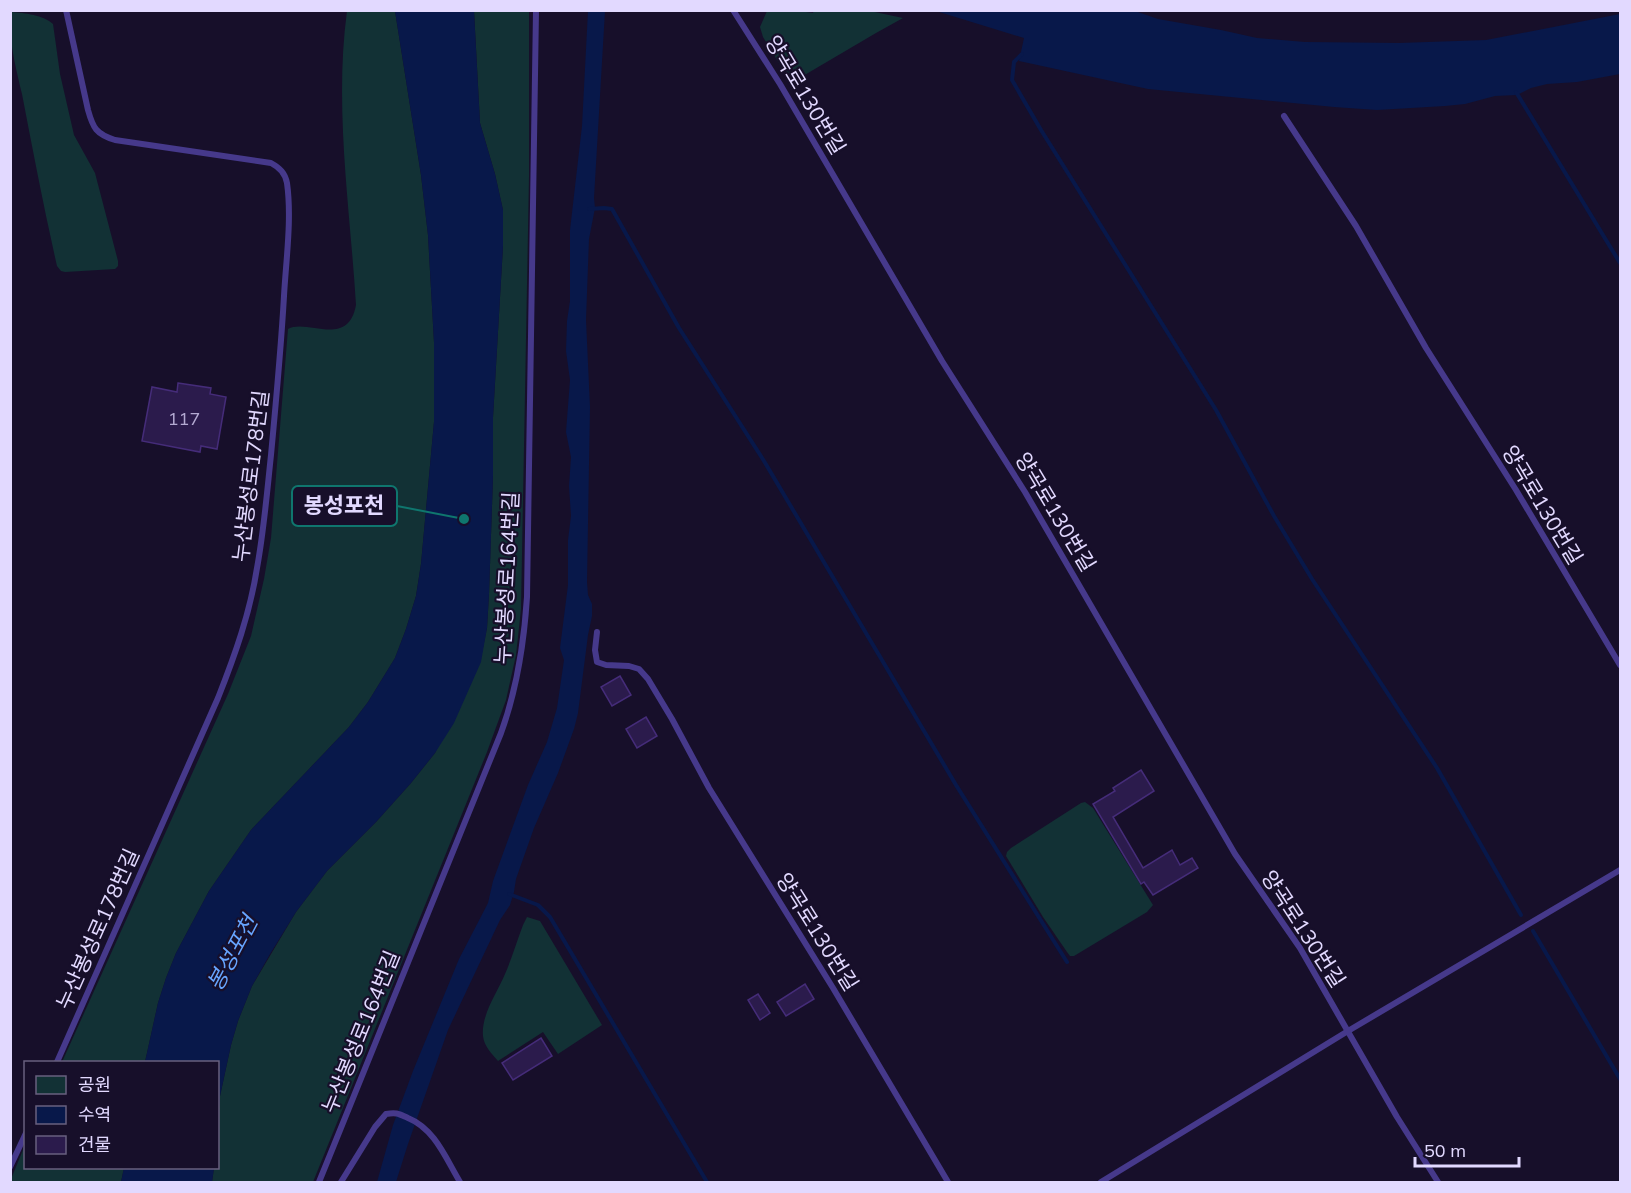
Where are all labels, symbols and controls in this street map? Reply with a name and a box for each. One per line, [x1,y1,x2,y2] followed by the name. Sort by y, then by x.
[760,30,852,159] street label: 양곡로130번길
[227,388,273,563] street label: 누산봉성로178번길
[168,407,200,430] house number: 117
[1497,440,1589,569] street label: 양곡로130번길
[1010,447,1102,576] street label: 양곡로130번길
[292,486,397,526] callout: 봉성포천
[304,491,384,519] text: 봉성포천
[488,491,524,665] street label: 누산봉성로164번길
[50,844,144,1013] street label: 누산봉성로178번길
[1256,865,1351,992] street label: 양곡로130번길
[771,868,864,995] street label: 양곡로130번길
[201,908,265,995] water label: 봉성포천
[316,947,405,1117] street label: 누산봉성로164번길
[24,1061,219,1169] legend
[78,1073,111,1096] text: 공원
[78,1103,111,1126] text: 수역
[1415,1130,1518,1168] scale bar
[78,1133,111,1156] text: 건물
[1424,1139,1466,1162] text: 50 m

